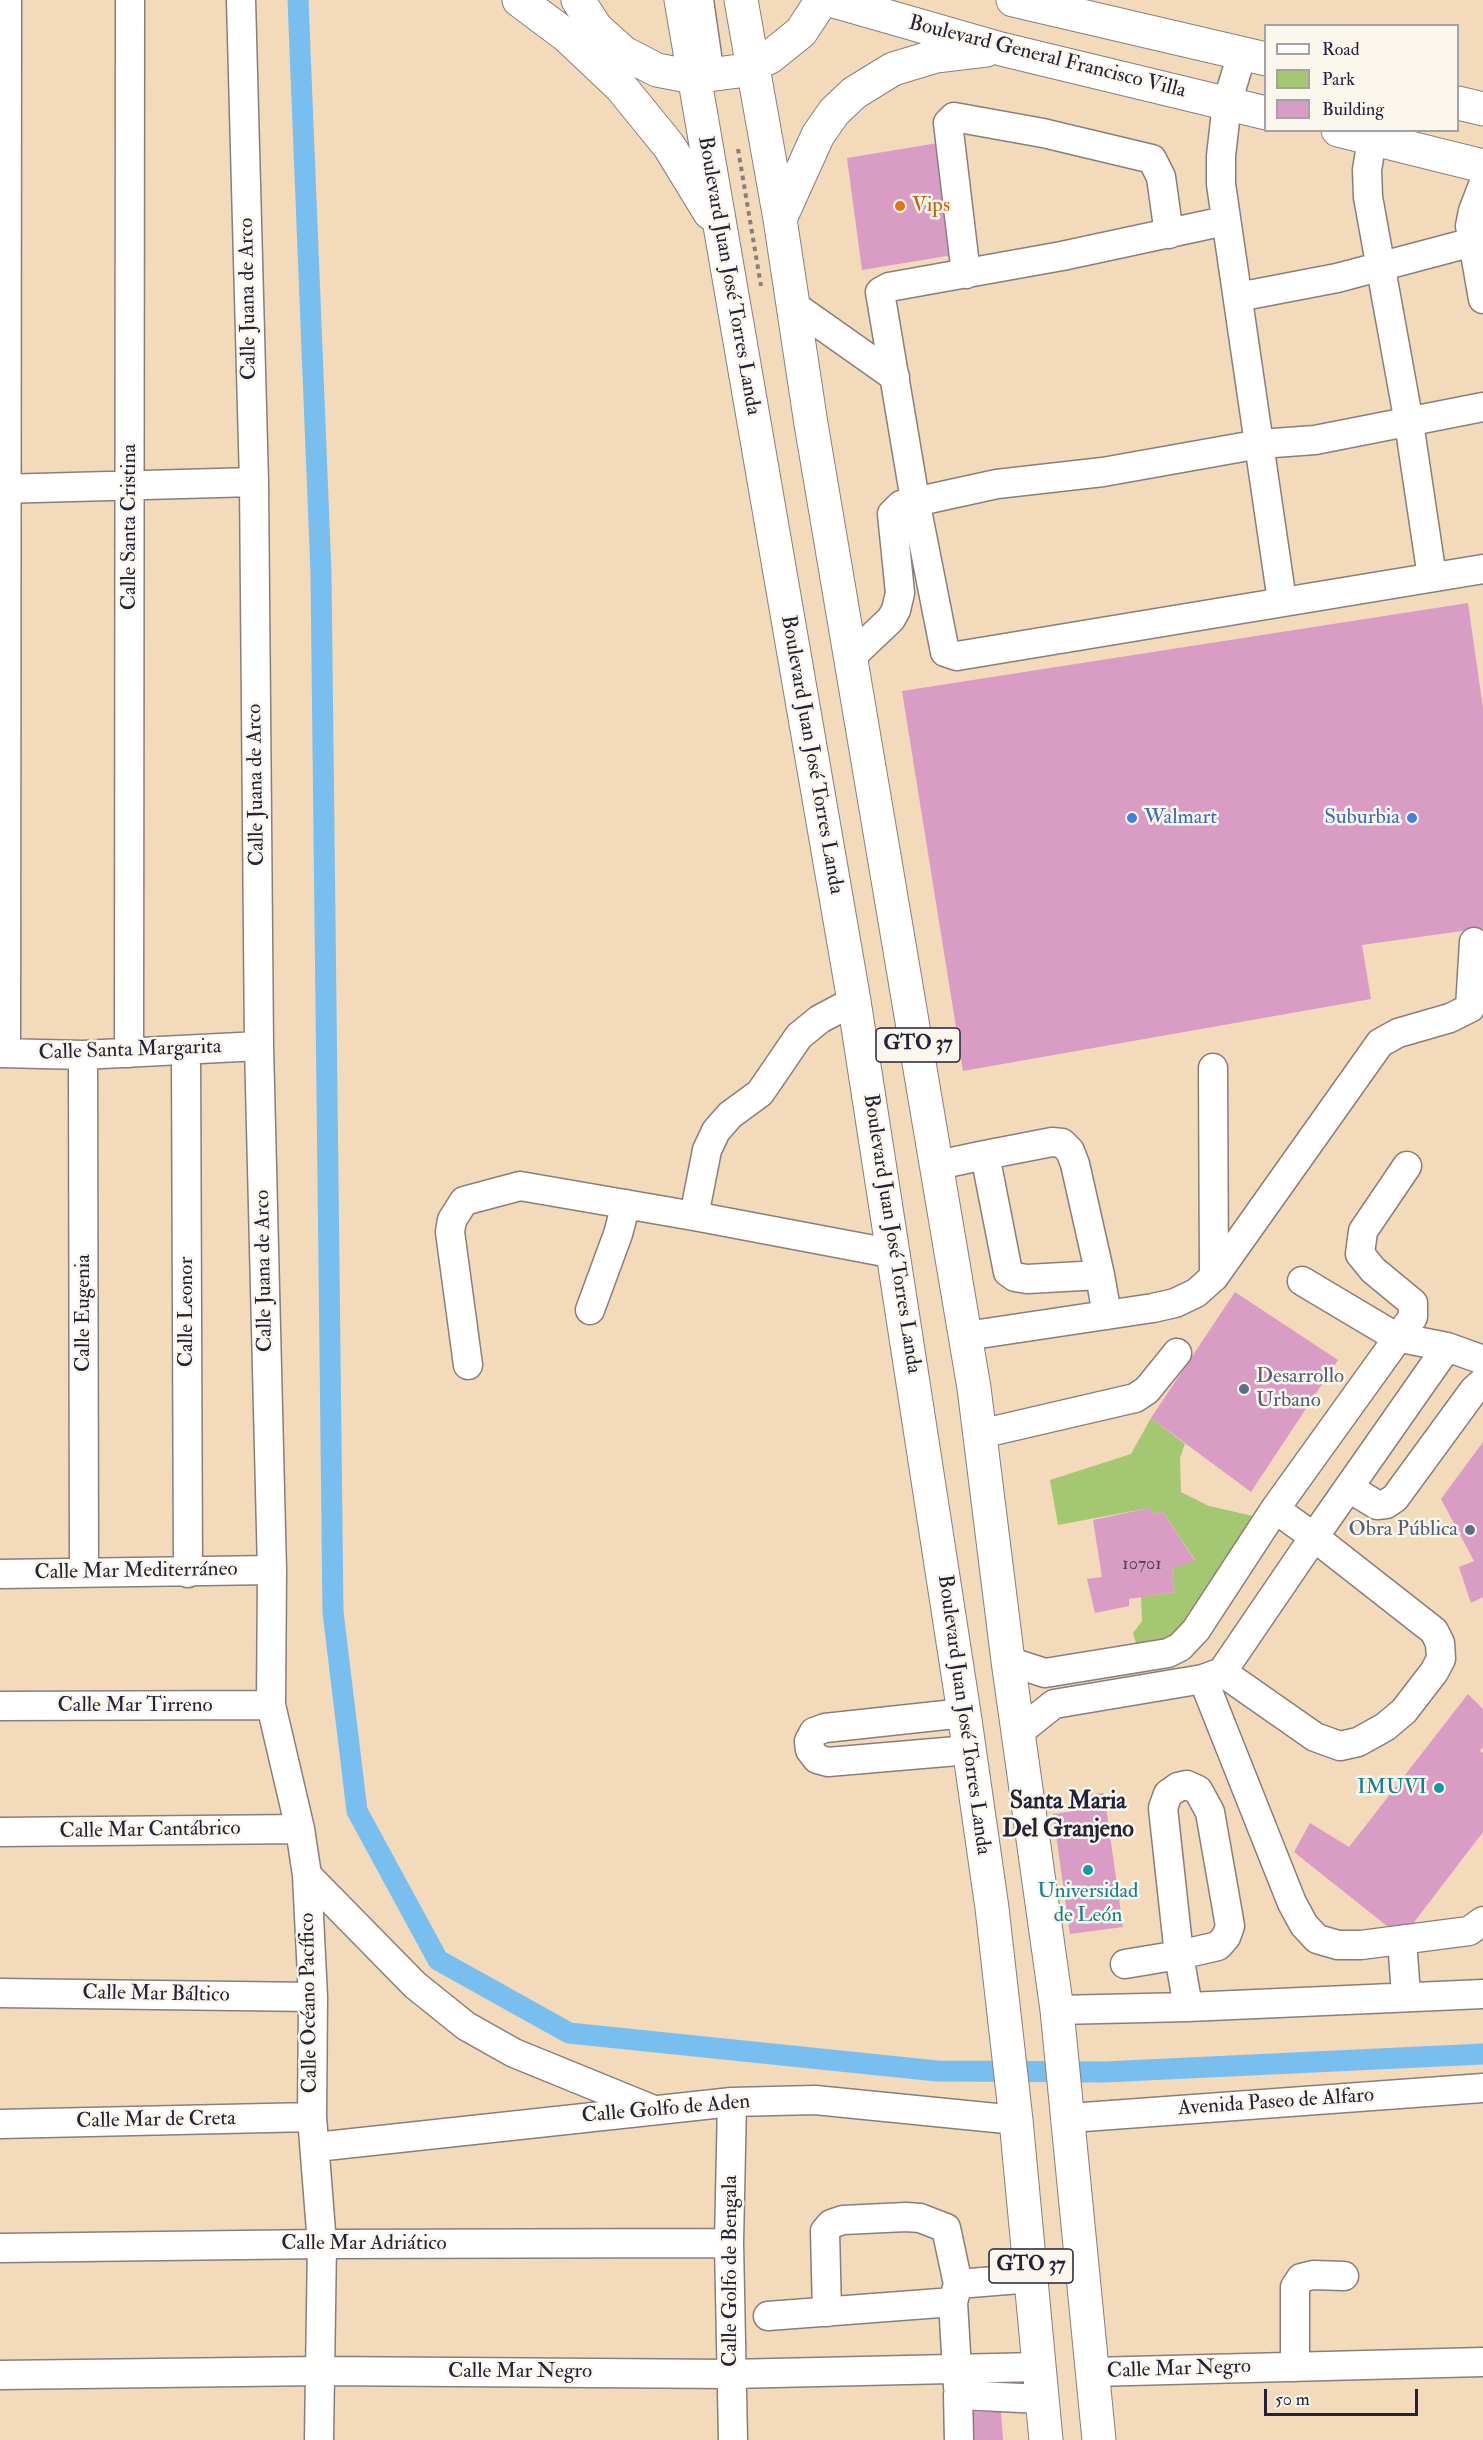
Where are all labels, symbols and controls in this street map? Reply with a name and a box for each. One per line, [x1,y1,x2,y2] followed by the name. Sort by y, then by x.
[906,11,1188,105] street label: Boulevard General Francisco Villa
[1264,24,1459,132] legend
[1322,38,1360,61] text: Road
[1322,68,1355,91] text: Park
[1322,98,1384,121] text: Building
[691,135,765,417] street label: Boulevard Juan José Torres Landa
[912,193,950,219] place label: Vips
[893,199,907,213] marker: Vips
[235,218,263,380] street label: Calle Juana de Arco
[117,444,143,610] street label: Calle Santa Cristina
[774,614,848,896] street label: Boulevard Juan José Torres Landa
[243,704,271,866] street label: Calle Juana de Arco
[1144,805,1217,831] place label: Walmart
[1324,805,1400,831] place label: Suburbia
[1125,811,1139,825] marker: Walmart
[1405,811,1419,825] marker: Suburbia
[876,1028,960,1062] road number: GTO 37
[38,1035,222,1067] street label: Calle Santa Margarita
[856,1092,926,1376] street label: Boulevard Juan José Torres Landa
[251,1190,279,1352] street label: Calle Juana de Arco
[71,1254,97,1372] street label: Calle Eugenia
[174,1257,200,1367] street label: Calle Leonor
[1256,1364,1344,1414] place label: Desarrollo Urbano
[1237,1382,1251,1396] marker: Desarrollo Urbano
[1349,1517,1458,1543] place label: Obra Pública
[1463,1523,1477,1537] marker: Obra Pública
[1122,1554,1162,1576] house number: 10701
[34,1558,238,1586] street label: Calle Mar Mediterráneo
[931,1573,995,1857] street label: Boulevard Juan José Torres Landa
[57,1693,213,1719] street label: Calle Mar Tirreno
[1357,1775,1427,1801] place label: IMUVI
[1432,1781,1446,1795] marker: IMUVI
[1002,1789,1134,1845] district label: Santa Maria Del Granjeno
[59,1817,241,1845] street label: Calle Mar Cantábrico
[1081,1863,1095,1877] marker: Universidad de León
[1038,1879,1138,1929] place label: Universidad de León
[296,1912,324,2094] street label: Calle Océano Pacífico
[82,1981,230,2009] street label: Calle Mar Báltico
[1177,2084,1375,2122] street label: Avenida Paseo de Alfaro
[581,2090,751,2130] street label: Calle Golfo de Aden
[76,2107,236,2135] street label: Calle Mar de Creta
[718,2175,744,2367] street label: Calle Golfo de Bengala
[281,2231,447,2257] street label: Calle Mar Adriático
[989,2249,1073,2283] road number: GTO 37
[1107,2355,1251,2385] street label: Calle Mar Negro
[448,2359,592,2385] street label: Calle Mar Negro
[1267,2377,1422,2415] scale bar
[1275,2388,1310,2411] text: 50 m

